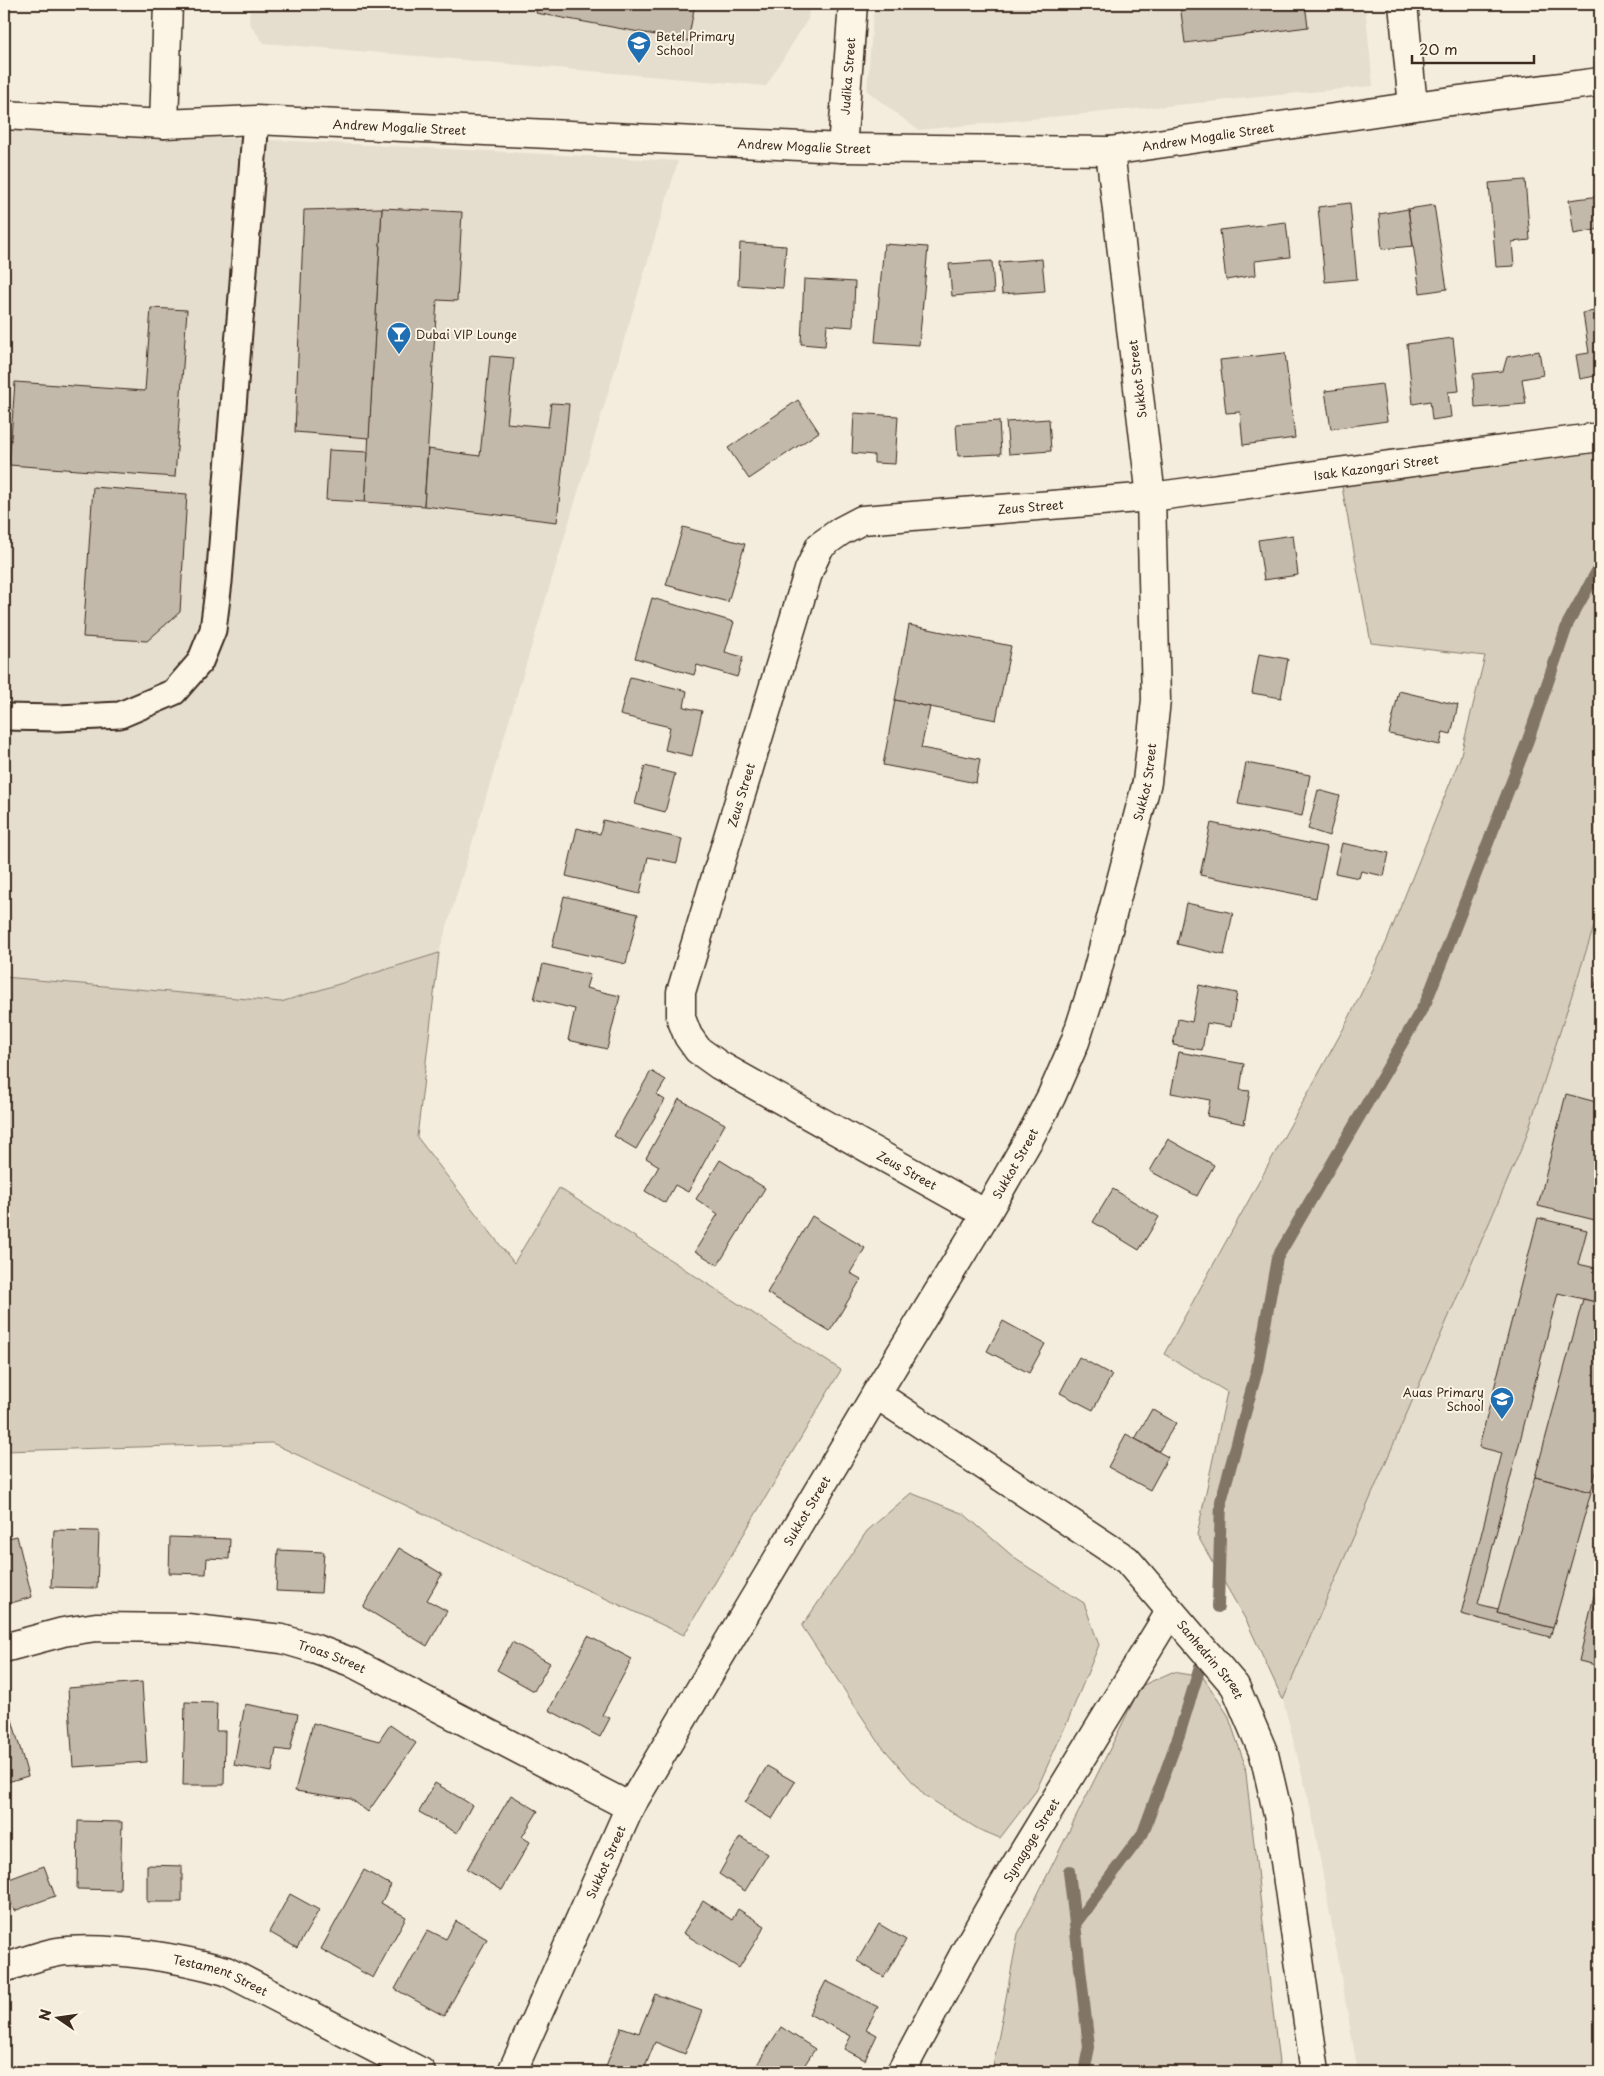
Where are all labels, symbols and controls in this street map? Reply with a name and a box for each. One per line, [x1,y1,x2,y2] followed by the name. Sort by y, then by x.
[656,27,735,59] place label: Betel Primary School
[626,30,652,64] school or university icon: Betel Primary School
[1412,32,1534,64] scale bar
[836,37,859,116] street label: Judika Street
[1419,37,1458,60] text: 20 m
[332,115,467,139] street label: Andrew Mogalie Street
[1141,118,1275,155] street label: Andrew Mogalie Street
[737,134,871,157] street label: Andrew Mogalie Street
[386,321,412,355] bar icon: Dubai VIP Lounge
[416,325,517,343] place label: Dubai VIP Lounge
[1123,339,1151,419] street label: Sukkot Street
[1313,450,1440,484] street label: Isak Kazongari Street
[997,495,1064,518] street label: Zeus Street
[1128,742,1160,823] street label: Sukkot Street
[723,761,759,829] street label: Zeus Street
[988,1125,1042,1202] street label: Sukkot Street
[874,1146,940,1194] street label: Zeus Street
[1403,1383,1484,1415] place label: Auas Primary School
[1489,1386,1515,1420] school or university icon: Auas Primary School
[779,1472,834,1549] street label: Sukkot Street
[1173,1616,1248,1702] street label: Sanhedrin Street
[296,1635,369,1677] street label: Troas Street
[999,1795,1063,1885] street label: Synagoge Street
[581,1822,630,1901] street label: Sukkot Street
[171,1950,271,2000] street label: Testament Street
[32,1994,82,2044] north arrow
[33,2007,56,2023] text: N

